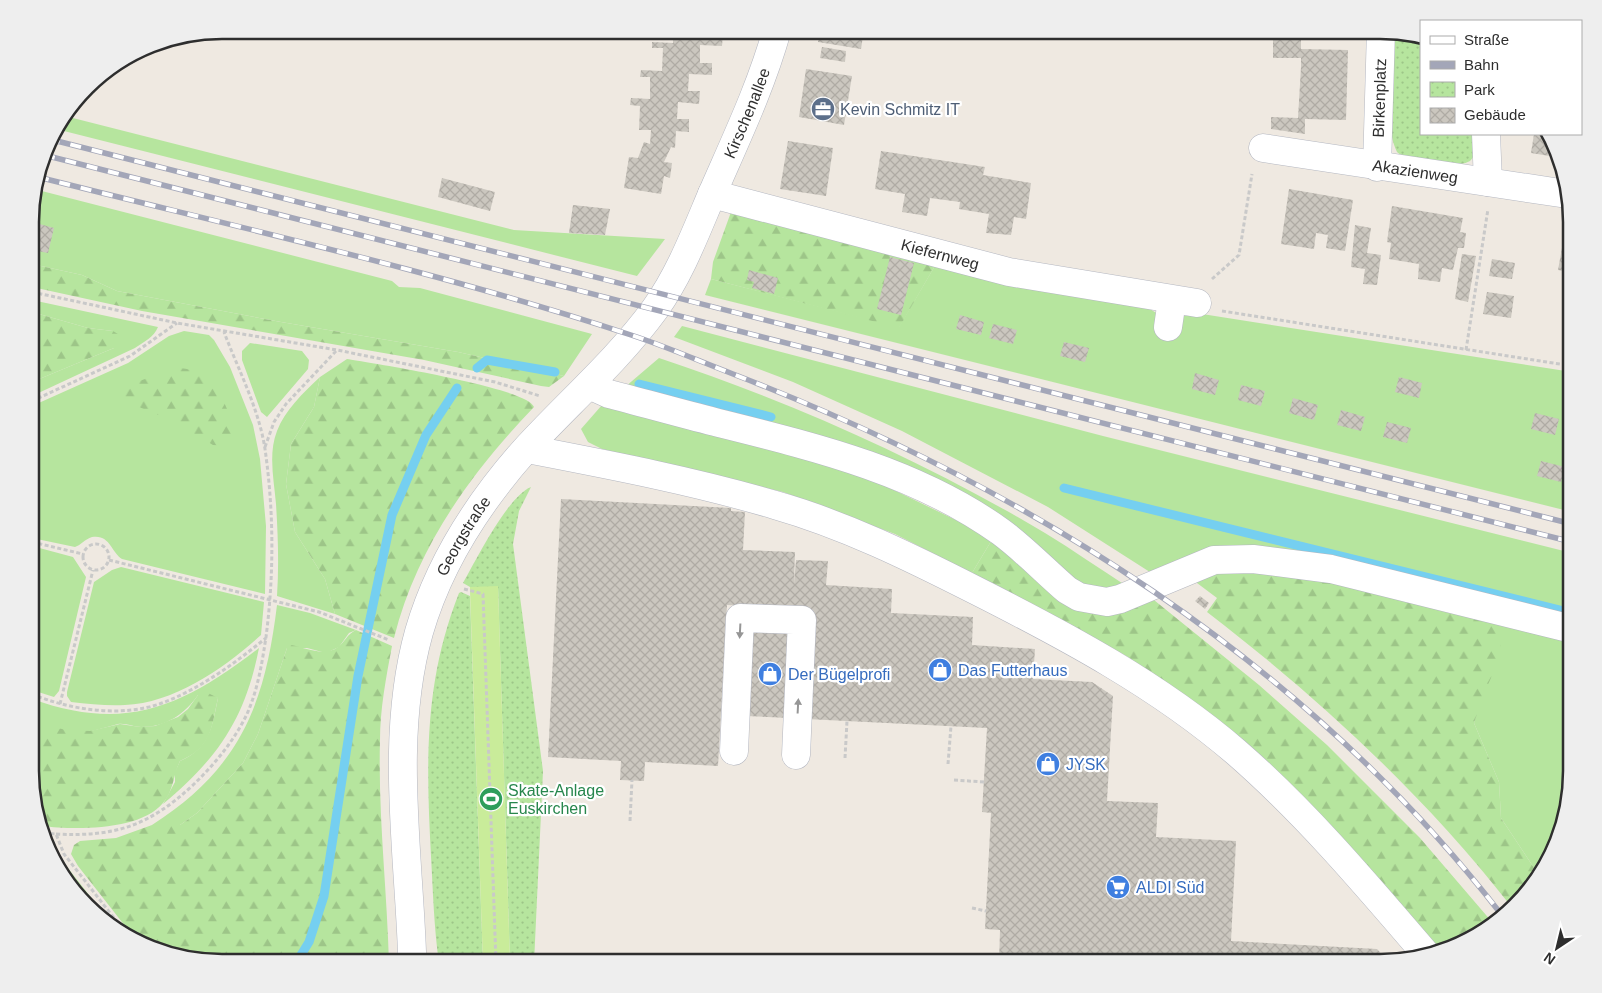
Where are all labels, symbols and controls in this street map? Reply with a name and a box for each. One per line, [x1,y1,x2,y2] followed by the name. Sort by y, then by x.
[1420,20,1582,135] legend
[1464,31,1509,48] text: Straße
[1464,56,1499,73] text: Bahn
[1370,58,1389,138] street label: Birkenplatz
[721,66,773,161] street label: Kirschenallee
[1464,81,1495,98] text: Park
[810,96,836,122] office icon: Kevin Schmitz IT
[840,101,960,118] place label: Kevin Schmitz IT
[1464,106,1526,123] text: Gebäude
[1371,157,1459,186] street label: Akazienweg
[899,236,981,273] street label: Kiefernweg
[433,493,494,579] street label: Georgstraße
[735,623,743,639] one-way arrow
[927,657,953,683] shop icon: Das Futterhaus
[757,661,783,687] shop icon: Der Bügelprofi
[958,662,1067,679] place label: Das Futterhaus
[788,666,890,683] place label: Der Bügelprofi
[795,698,803,714] one-way arrow
[1035,751,1061,777] shop icon: JYSK
[1066,756,1106,773] place label: JYSK
[508,782,604,817] place label: Skate-Anlage Euskirchen
[478,786,504,812] sports icon: Skate-Anlage Euskirchen
[1105,874,1131,900] supermarket icon: ALDI Süd
[1136,879,1204,896] place label: ALDI Süd
[1532,923,1582,973] north arrow
[1541,949,1558,968] text: N

